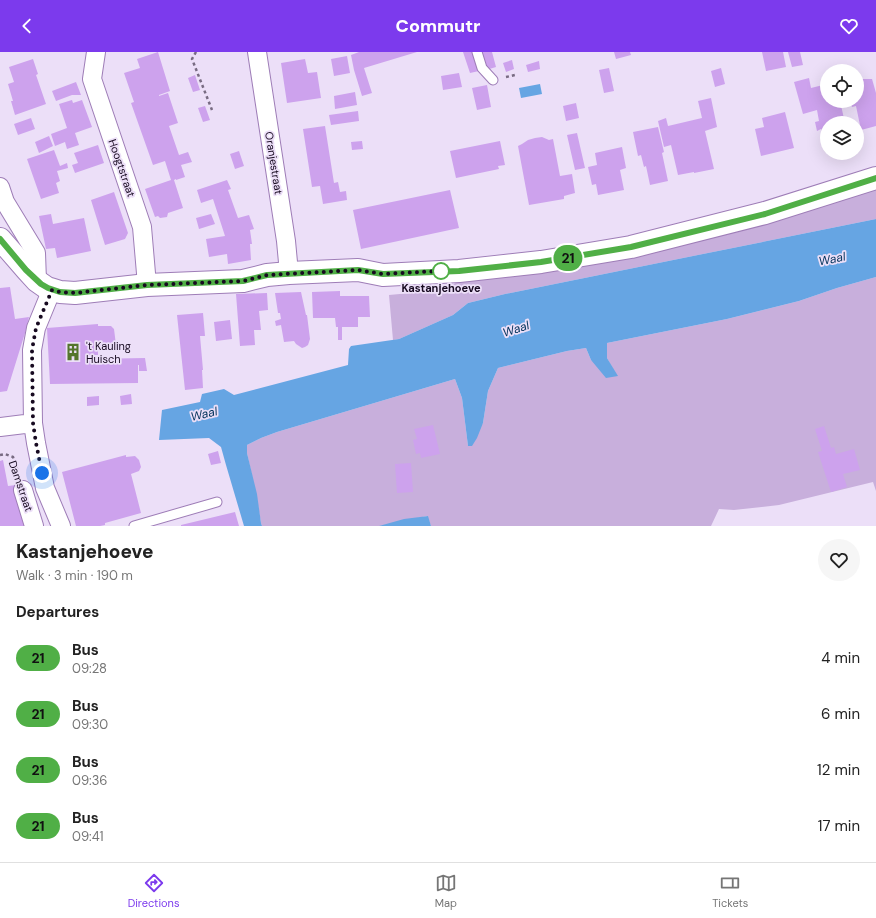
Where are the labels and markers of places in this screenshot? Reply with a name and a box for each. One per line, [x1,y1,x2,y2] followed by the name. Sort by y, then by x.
[432,262,450,280] marker: Kastanjehoeve
[401,281,481,295] place label: Kastanjehoeve
[86,339,131,366] place label: 't Kauling Huisch
[63,342,83,362] building icon: 't Kauling Huisch

